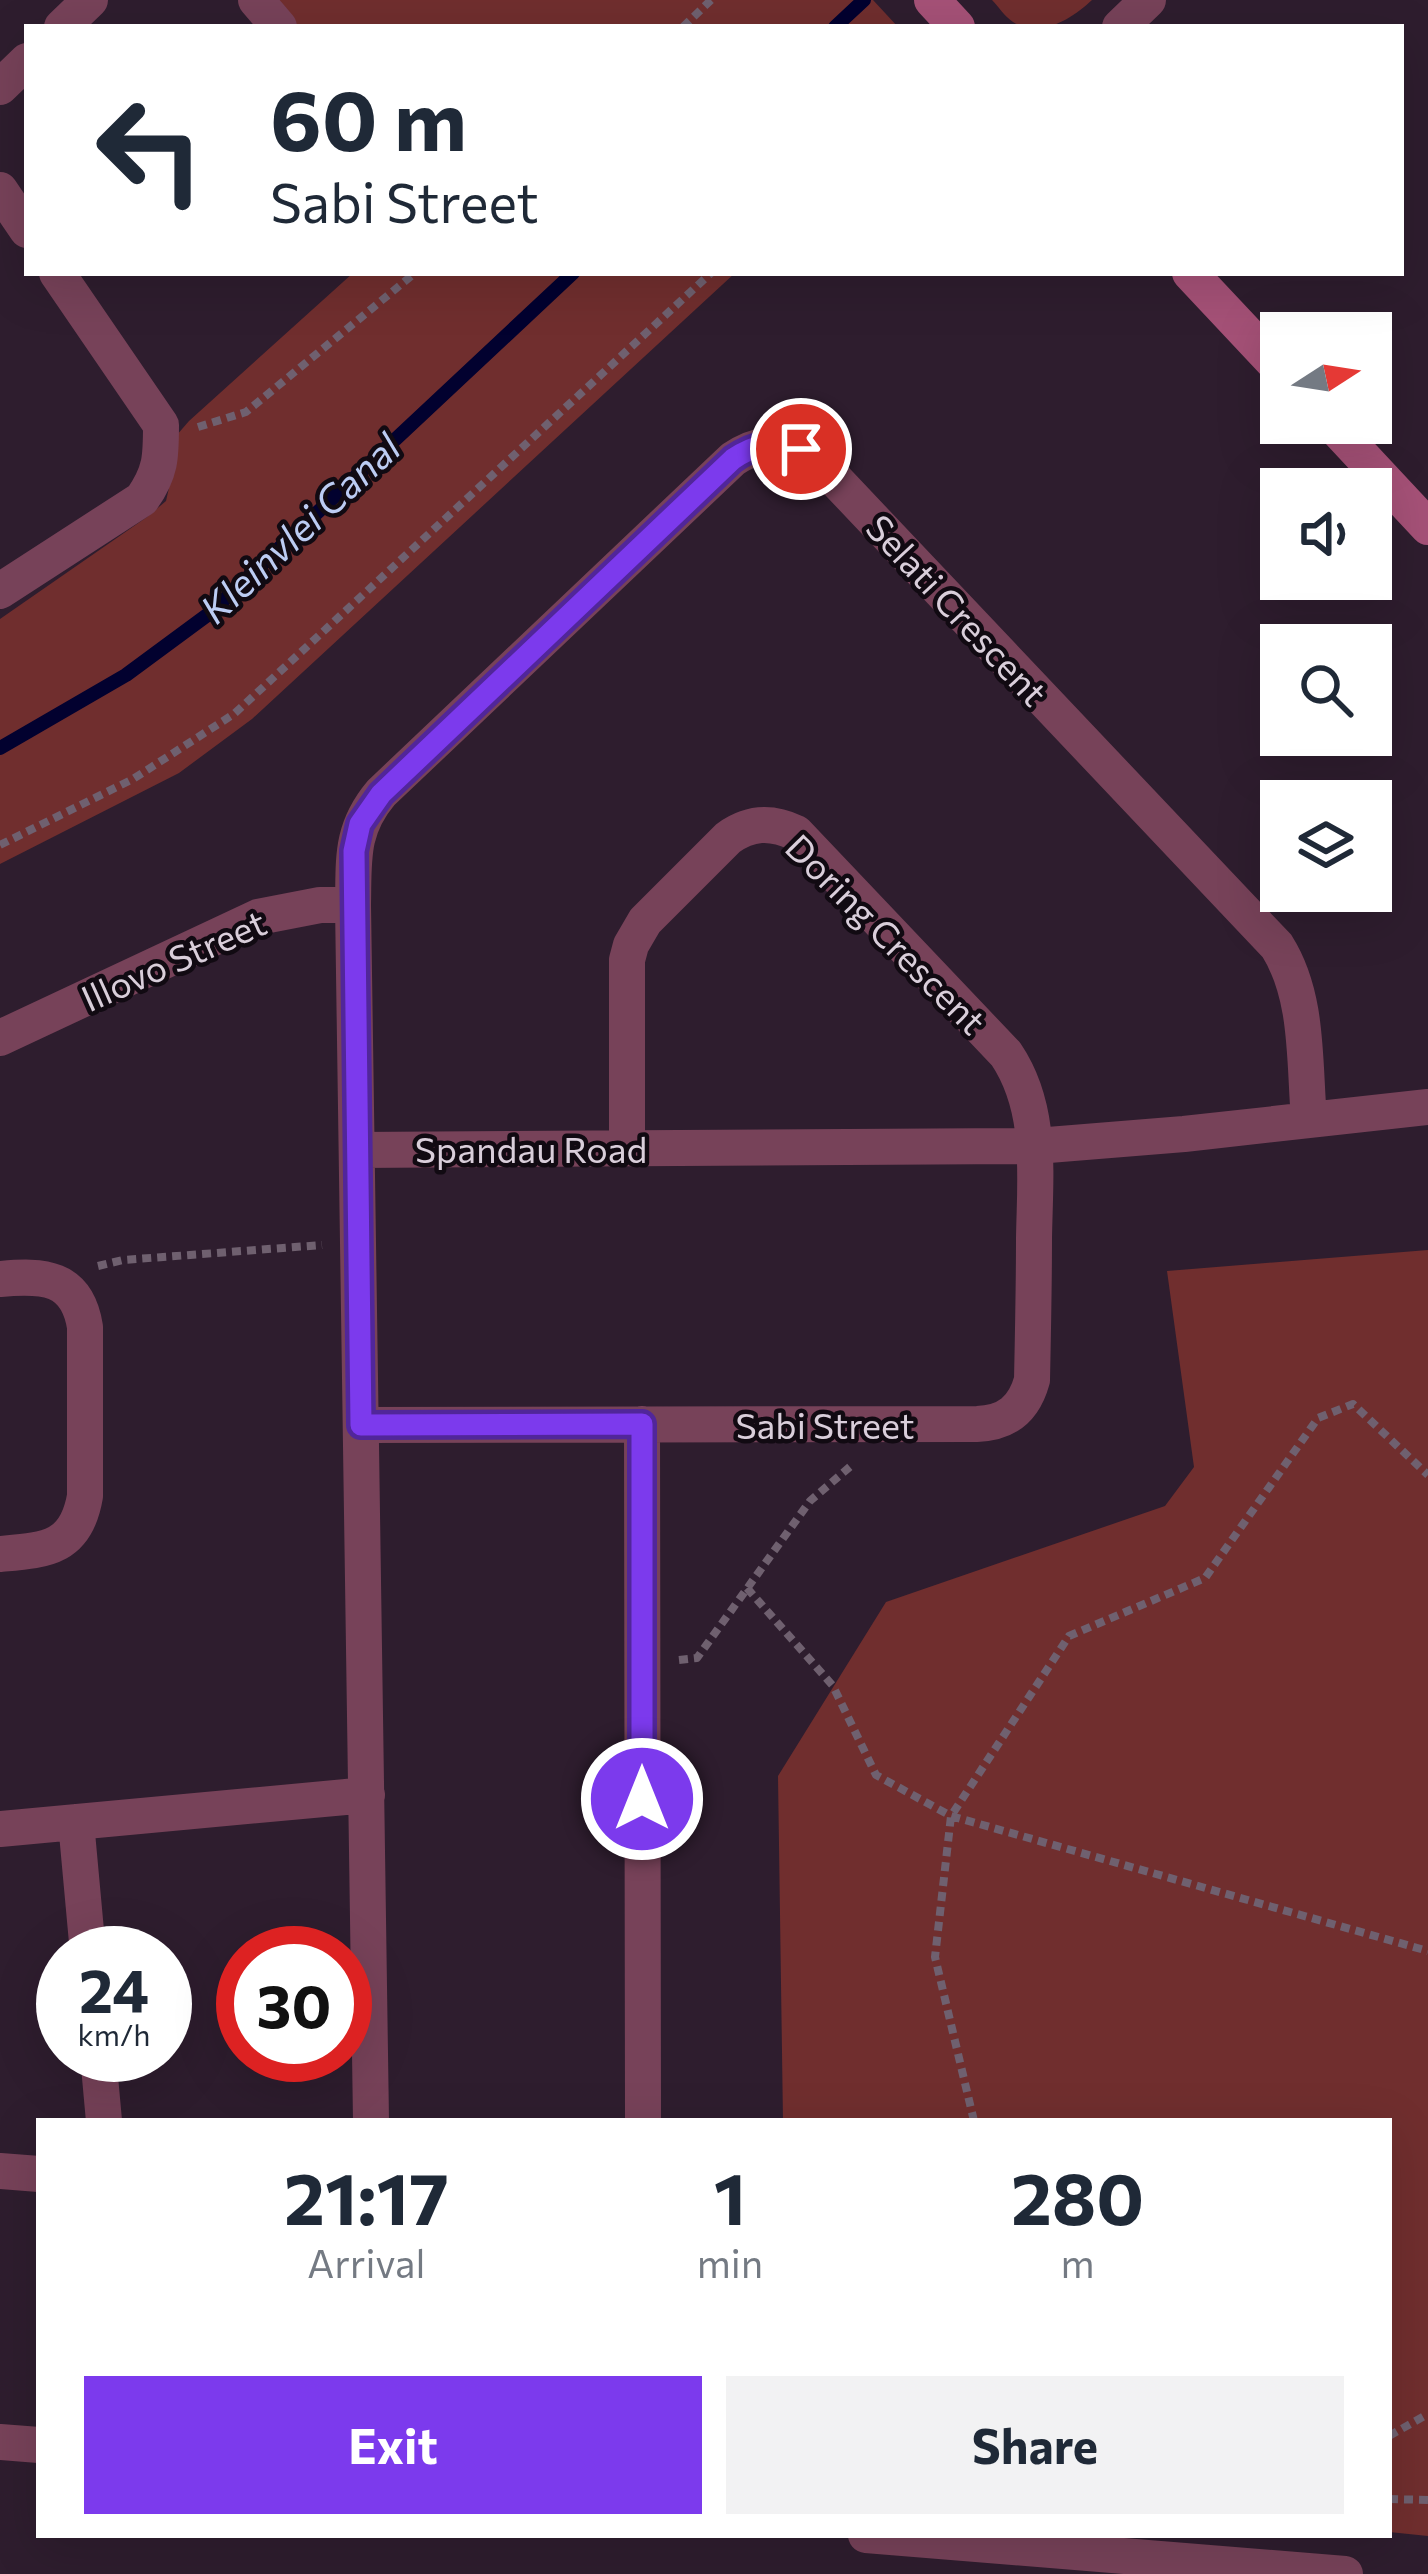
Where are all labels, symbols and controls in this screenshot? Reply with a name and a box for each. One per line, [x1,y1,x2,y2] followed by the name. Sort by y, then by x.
[270,66,467,168] text: 60 m
[72,72,228,228] icon: left
[270,168,539,234] text: Sabi Street
[1260,312,1392,444] north arrow
[1260,312,1392,912] map controls
[750,398,852,500] pin
[768,416,834,482] icon: arrive
[189,421,410,632] water label: Kleinvlei Canal
[1260,468,1392,600] button: sound
[858,504,1058,714] street label: Selati Crescent
[1260,624,1392,756] button: search
[1260,780,1392,912] button: layers
[778,824,996,1042] street label: Doring Crescent
[74,899,272,1019] street label: Illovo Street
[415,1126,647,1170] street label: Spandau Road
[735,1402,915,1446] street label: Sabi Street
[579,1736,705,1862] position arrow
[216,1926,372,2082] speed limit sign: 30
[79,1952,149,2025] text: 24
[78,2015,150,2052] text: km/h
[284,2152,449,2240] text: 21:17
[714,2152,746,2240] text: 1
[1011,2152,1144,2240] text: 280
[307,2238,425,2286] text: Arrival
[697,2238,763,2286] text: min
[1061,2238,1095,2286] text: m
[84,2376,702,2514] button: Exit
[726,2376,1344,2514] button: Share

